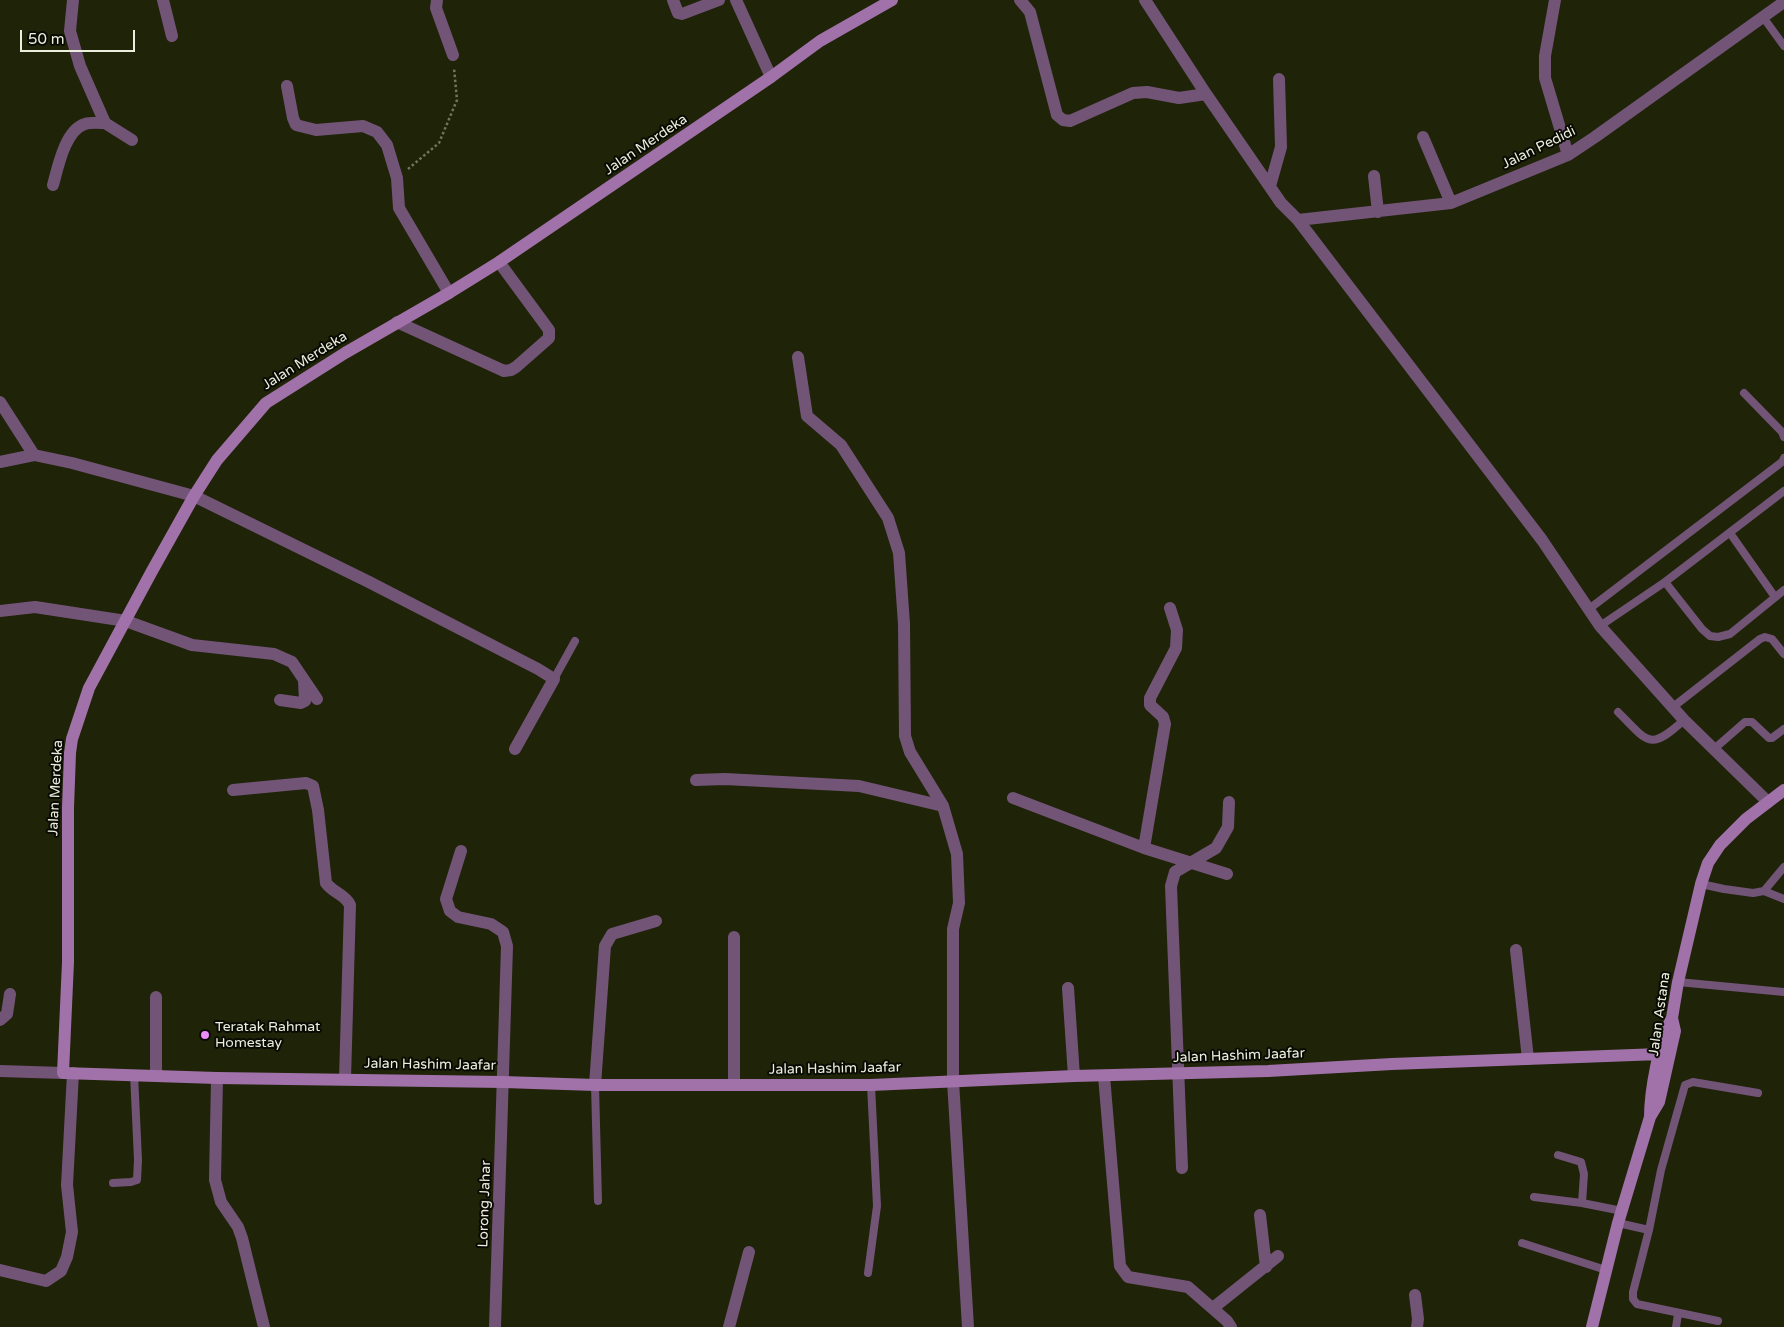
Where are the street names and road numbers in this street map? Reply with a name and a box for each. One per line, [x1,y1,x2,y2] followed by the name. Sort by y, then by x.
[601,111,691,179] street label: Jalan Merdeka
[1500,123,1578,173] street label: Jalan Pedidi
[260,328,350,394] street label: Jalan Merdeka
[45,739,67,837] street label: Jalan Merdeka
[1646,971,1674,1057] street label: Jalan Astana
[1173,1045,1305,1067] street label: Jalan Hashim Jaafar
[364,1055,496,1075] street label: Jalan Hashim Jaafar
[769,1059,901,1079] street label: Jalan Hashim Jaafar
[475,1160,495,1248] street label: Lorong Jahar

